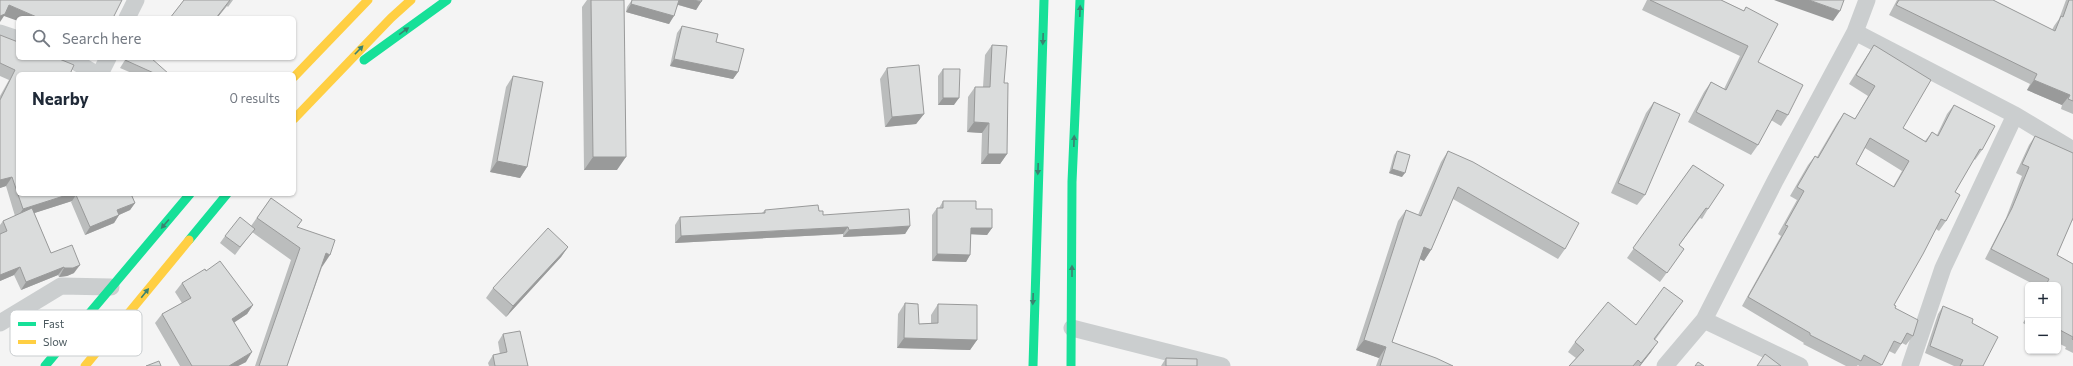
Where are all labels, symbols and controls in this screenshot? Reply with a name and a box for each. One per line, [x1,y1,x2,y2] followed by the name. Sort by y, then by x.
[1076,5,1083,17] one-way arrow
[16,16,296,60] search box
[30,27,52,49] icon: search
[399,27,409,35] one-way arrow
[62,29,141,47] text: Search here
[1040,33,1046,46] one-way arrow
[354,45,364,55] one-way arrow
[32,88,89,109] text: Nearby
[229,90,280,106] text: 0 results
[1071,134,1077,147] one-way arrow
[1035,163,1041,176] one-way arrow
[161,218,170,229] one-way arrow
[1069,264,1075,277] one-way arrow
[2025,282,2061,354] map controls
[2025,282,2061,318] button: +
[141,287,150,298] one-way arrow
[1030,293,1037,305] one-way arrow
[10,310,142,356] legend
[43,317,65,330] text: Fast
[2025,318,2061,354] button: −
[43,335,68,348] text: Slow

